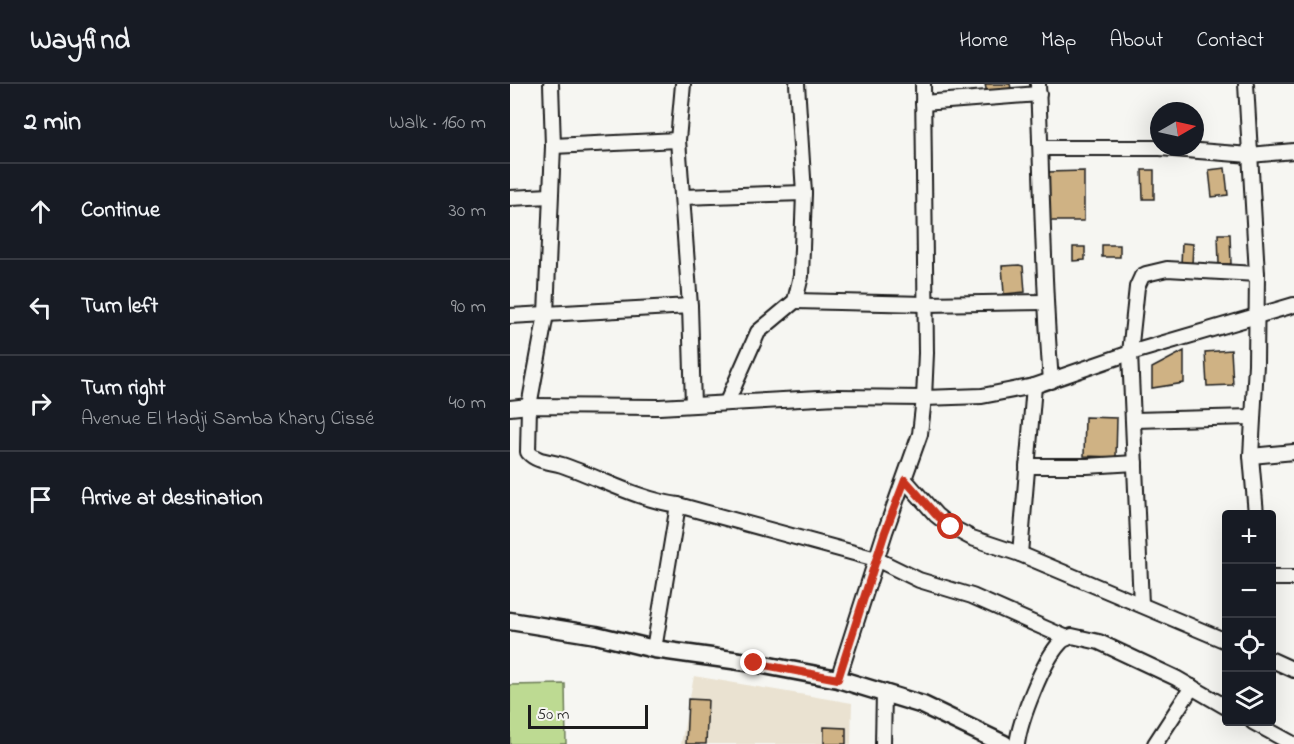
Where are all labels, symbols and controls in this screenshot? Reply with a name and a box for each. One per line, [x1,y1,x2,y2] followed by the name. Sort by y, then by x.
[30,21,130,62] text: Wayfind
[959,26,1008,56] text: Home
[1041,26,1076,56] text: Map
[1109,26,1163,56] text: About
[1196,26,1264,56] text: Contact
[1150,102,1204,156] north arrow
[24,104,81,142] text: 2 min
[389,109,486,138] text: Walk · 160 m
[24,195,57,228] icon: ahead
[81,195,160,227] text: Continue
[449,197,486,226] text: 30 m
[24,291,57,324] icon: left
[81,291,158,323] text: Turn left
[451,293,486,322] text: 90 m
[81,373,166,405] text: Turn right
[24,387,57,420] icon: right
[449,389,486,418] text: 40 m
[81,405,374,434] text: Avenue El Hadji Samba Khary Cissé
[24,483,57,516] icon: arrive
[81,483,263,515] text: Arrive at destination
[1222,510,1276,726] map controls
[1222,510,1276,564] button: +
[937,513,963,539] route start
[1222,564,1276,618] button: −
[1222,618,1276,672] button: locate
[740,649,766,675] route end
[1222,672,1276,726] button: layers
[528,702,648,730] scale bar
[537,703,569,727] text: 50 m

